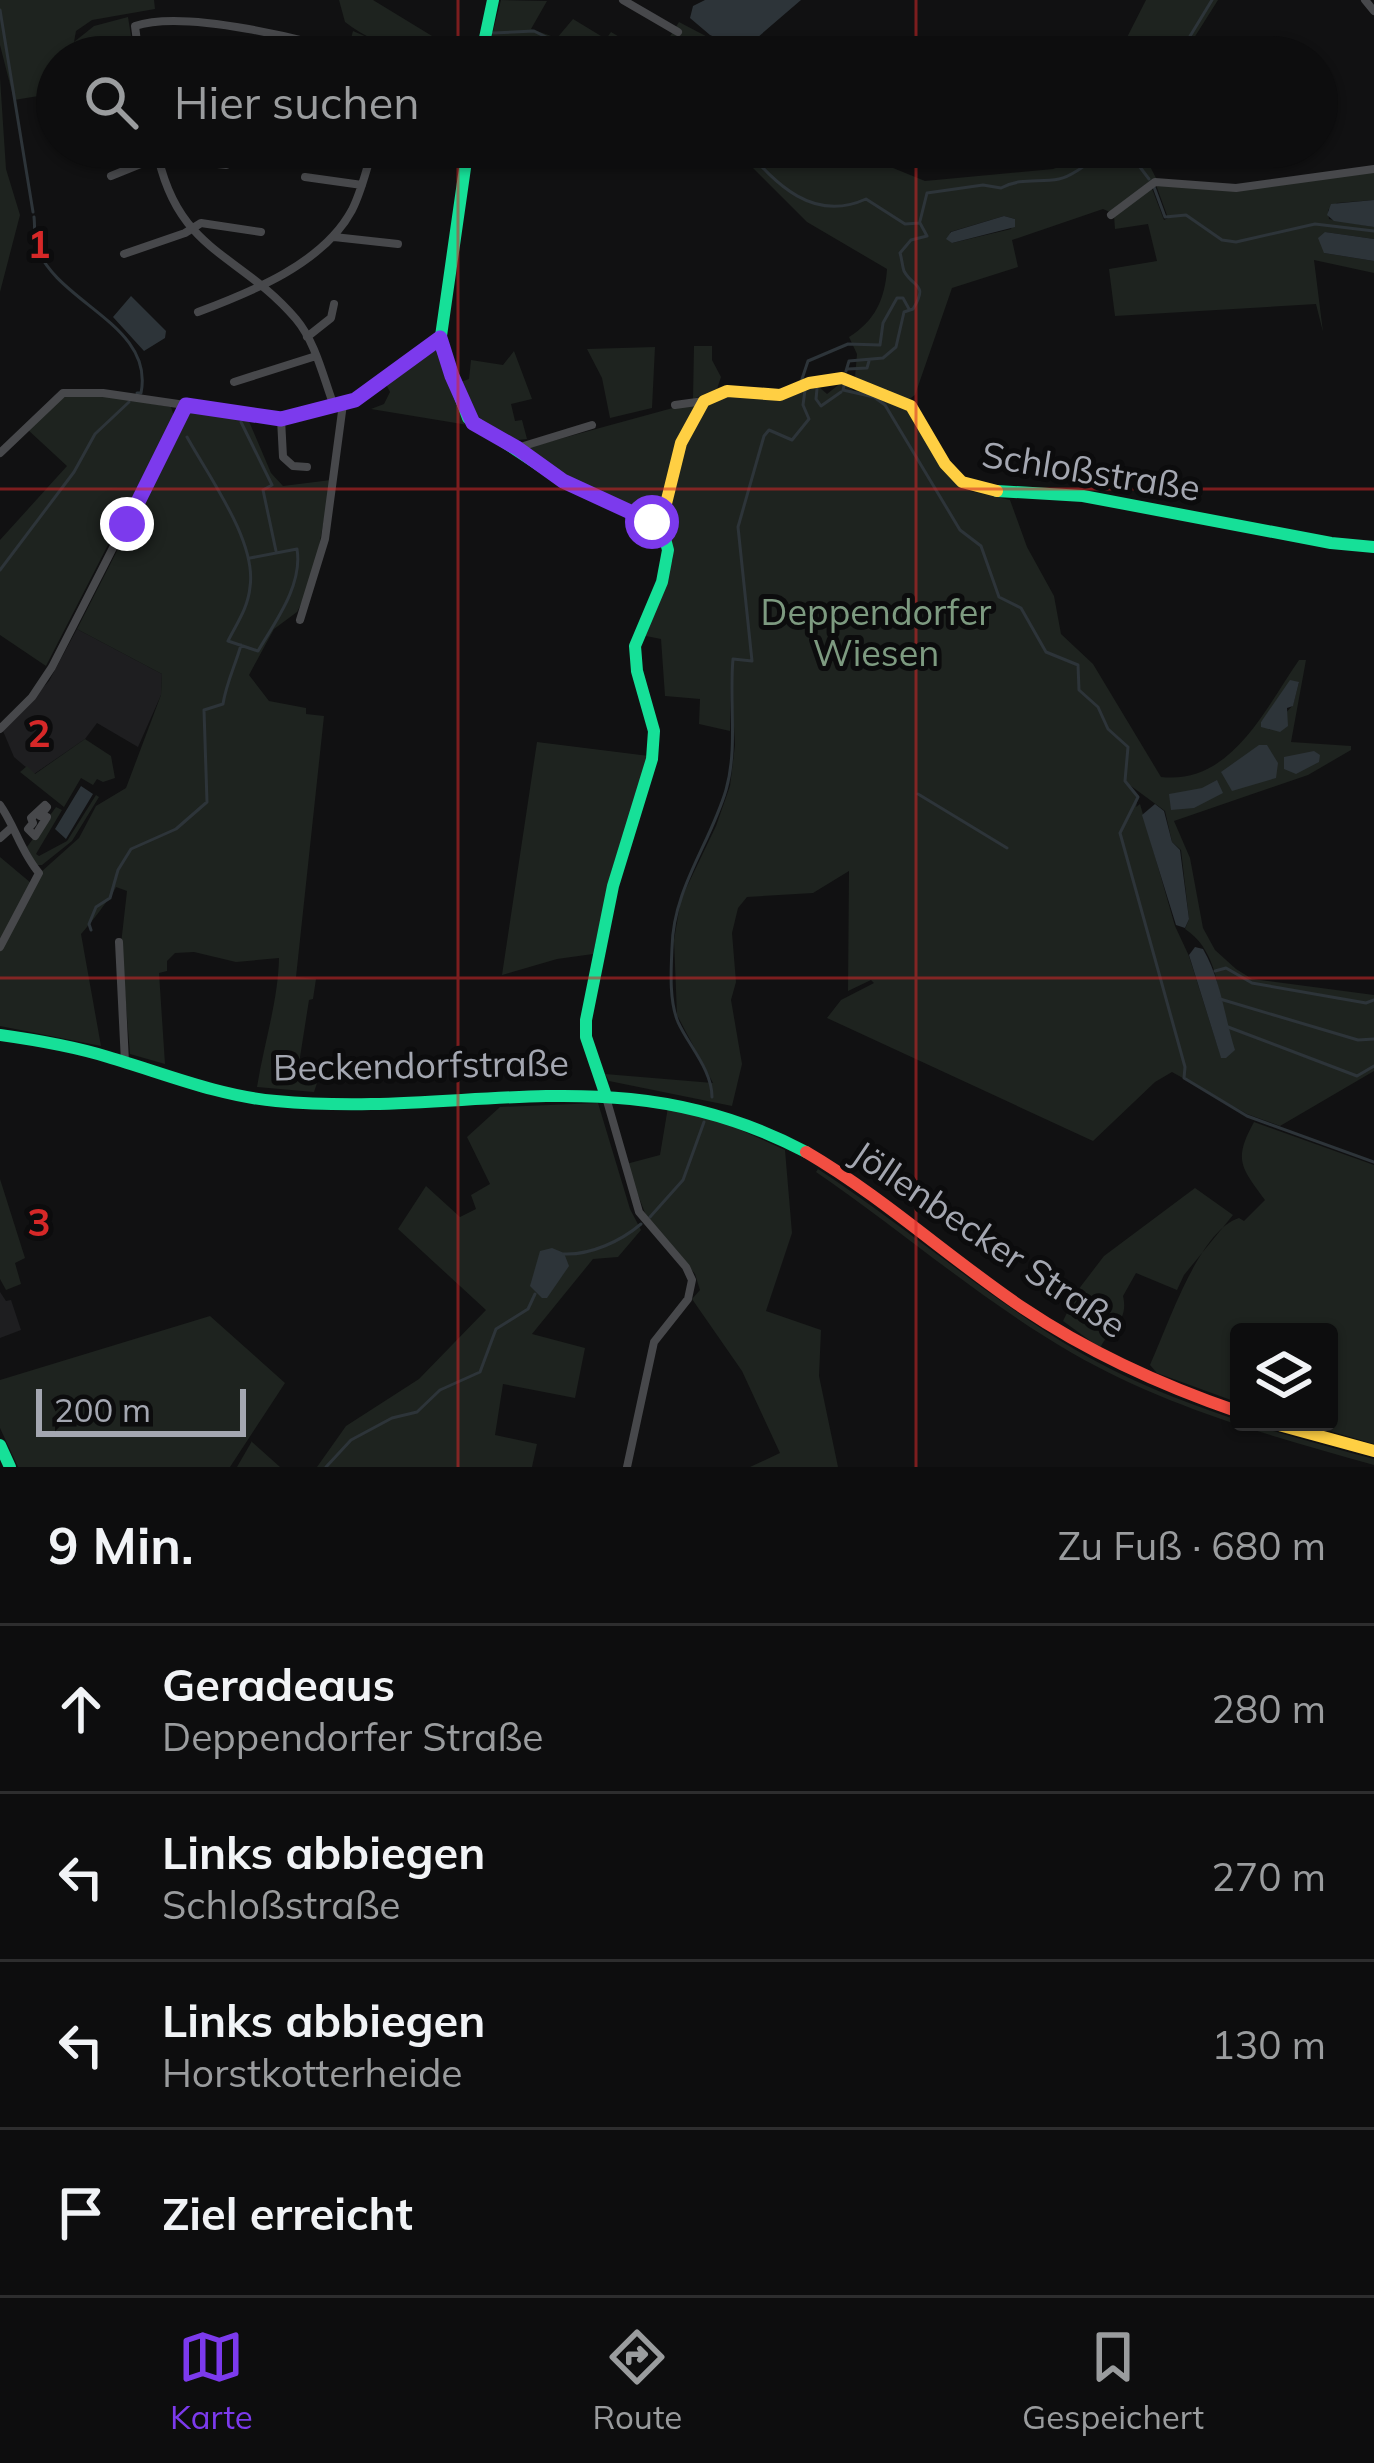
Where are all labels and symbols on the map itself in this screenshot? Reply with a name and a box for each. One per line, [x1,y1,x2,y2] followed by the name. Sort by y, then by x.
[27,219,51,268] text: 1
[979,431,1203,510] street label: Schloßstraße
[625,495,679,549] route start
[100,497,154,551] route end
[761,589,991,675] park label: Deppendorfer Wiesen
[27,708,51,757] text: 2
[273,1039,569,1090] street label: Beckendorfstraße
[844,1130,1135,1347] street label: Jöllenbecker Straße
[27,1197,51,1246] text: 3
[36,1383,246,1436] scale bar

